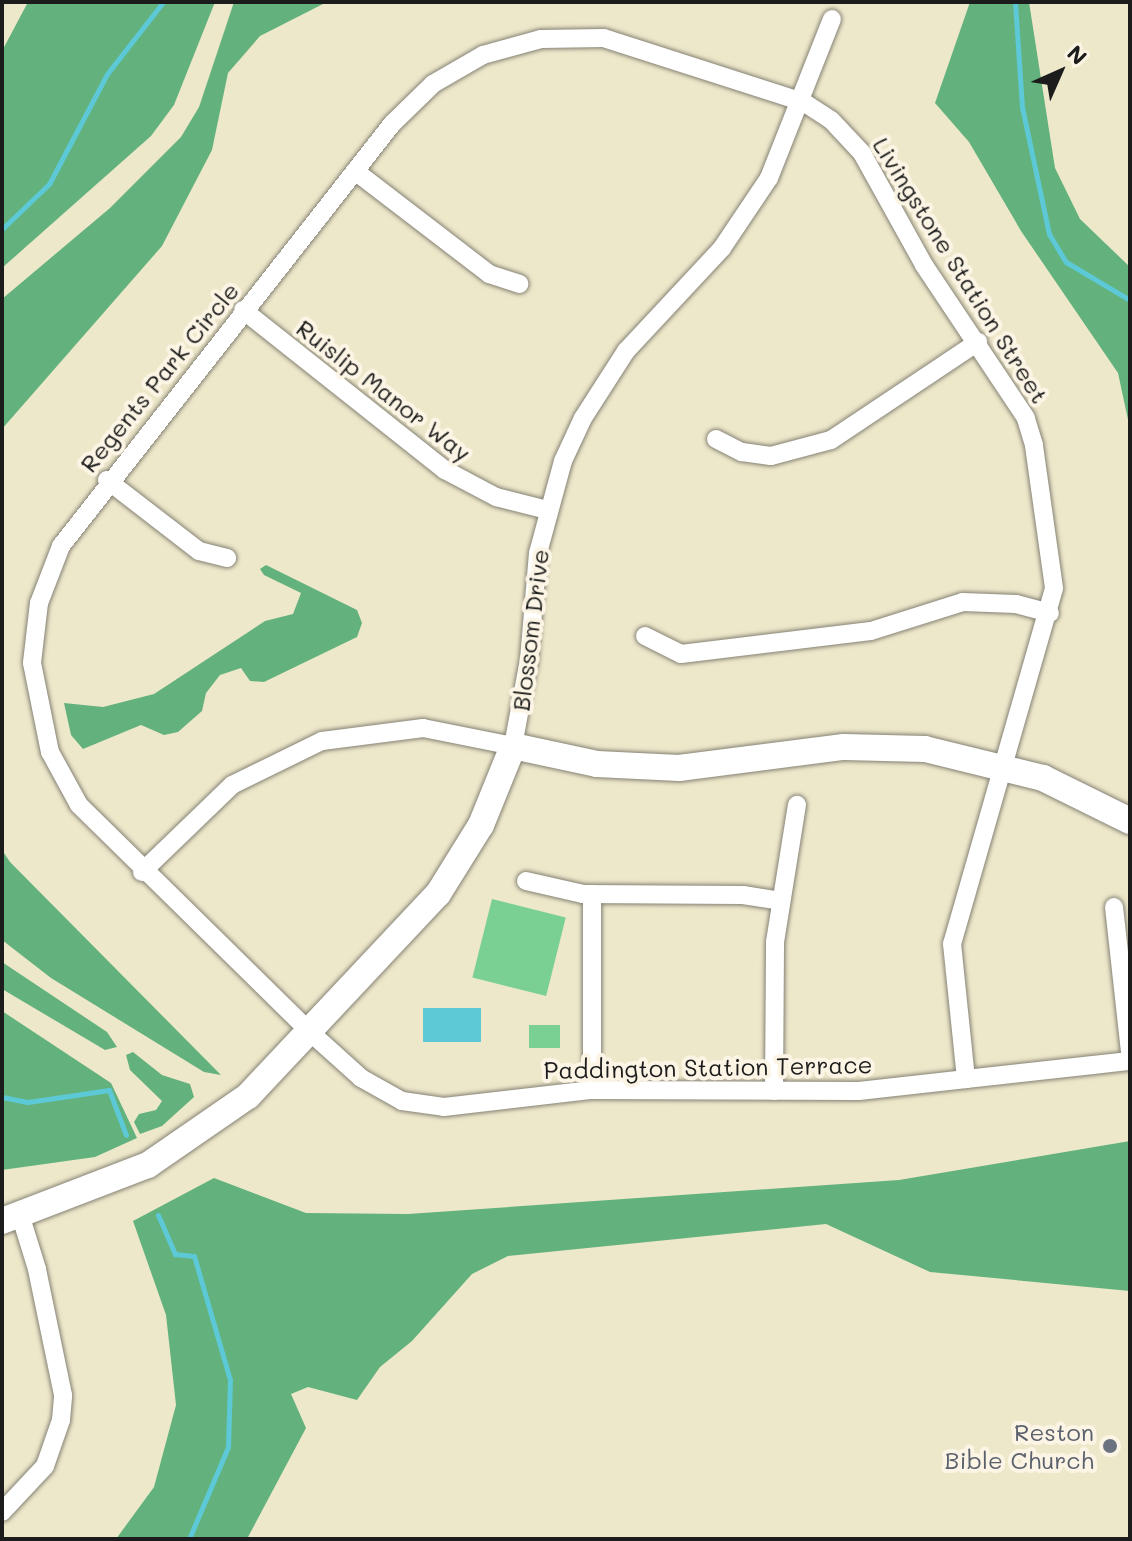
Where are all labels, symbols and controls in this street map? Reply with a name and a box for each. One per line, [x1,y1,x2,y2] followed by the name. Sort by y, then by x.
[1020,32,1100,112] north arrow
[1061,39,1093,71] text: N
[867,132,1055,408] street label: Livingstone Station Street
[74,276,244,478] street label: Regents Park Circle
[291,313,477,467] street label: Ruislip Manor Way
[506,547,554,713] street label: Blossom Drive
[543,1050,873,1084] street label: Paddington Station Terrace
[944,1418,1094,1474] place label: Reston Bible Church
[1101,1437,1119,1455] marker: Reston Bible Church

